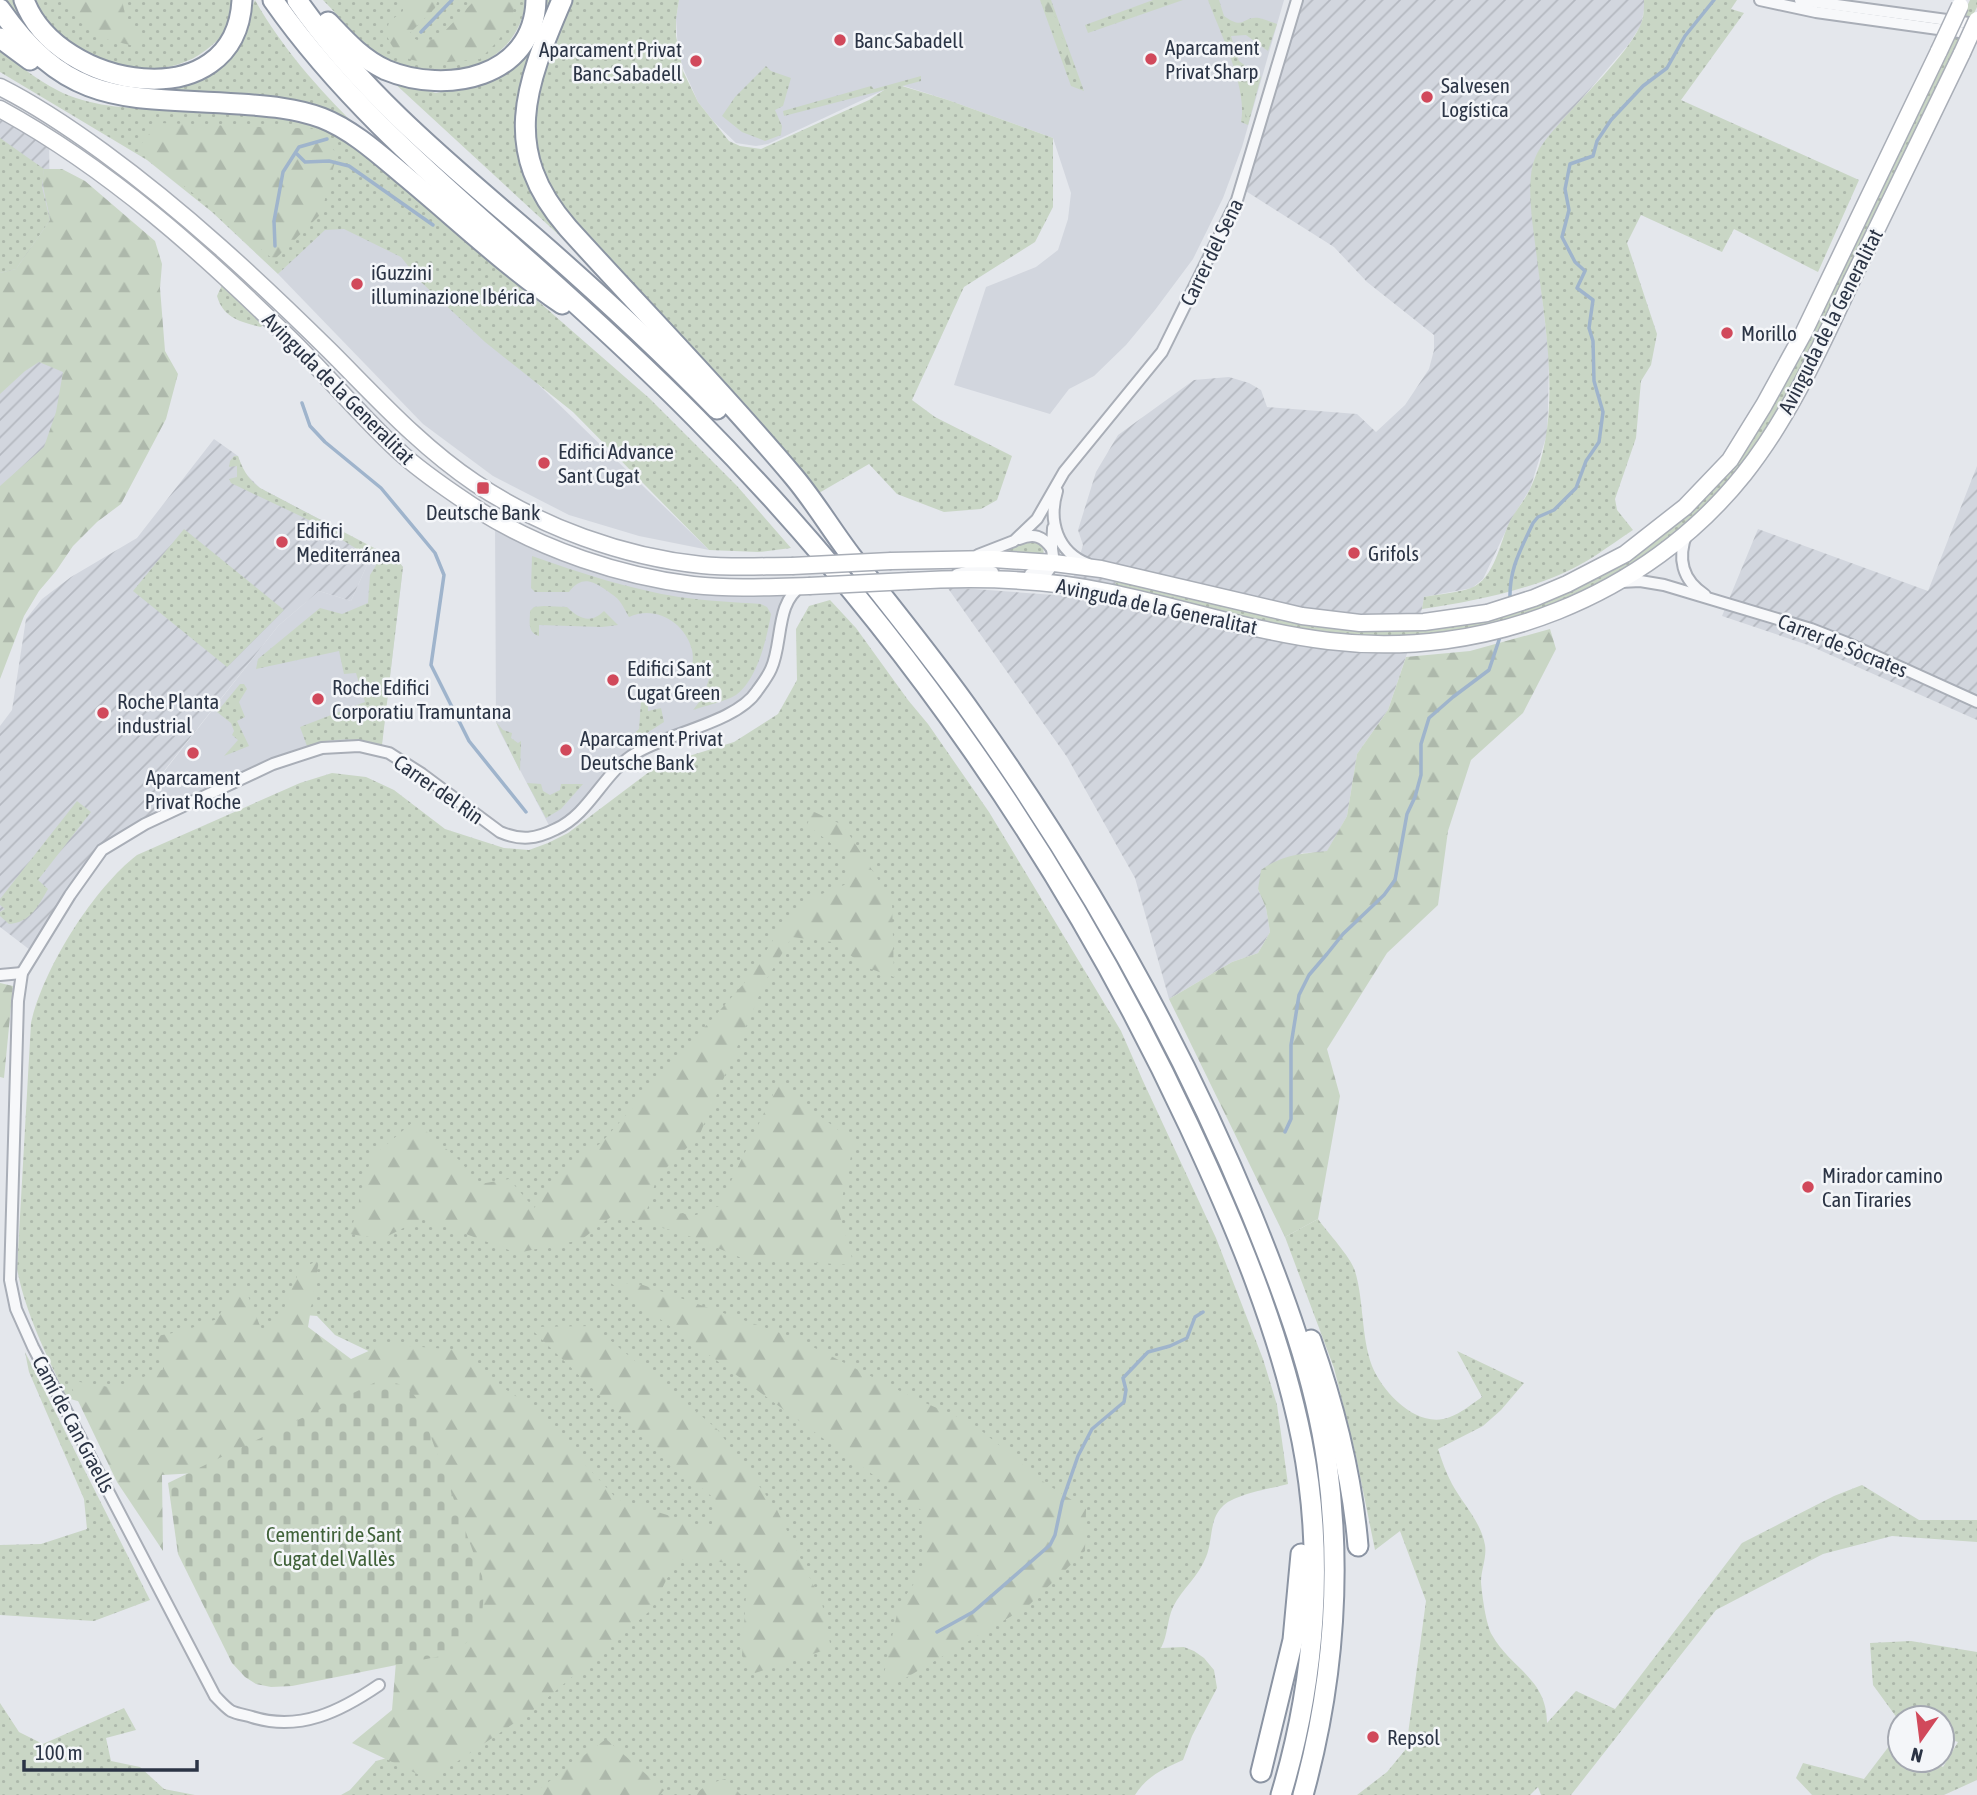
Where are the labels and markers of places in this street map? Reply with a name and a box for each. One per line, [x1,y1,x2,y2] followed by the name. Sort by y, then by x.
[854,28,964,52] place label: Banc Sabadell
[832,32,848,48] marker: Banc Sabadell
[1165,35,1260,83] place label: Aparcament Privat Sharp
[539,37,682,85] place label: Aparcament Privat Banc Sabadell
[1143,51,1159,67] marker: Aparcament Privat Sharp
[688,53,704,69] marker: Aparcament Privat Banc Sabadell
[1441,73,1510,121] place label: Salvesen Logística
[1419,89,1435,105] marker: Salvesen Logística
[371,260,535,308] place label: iGuzzini illuminazione Ibérica
[349,276,365,292] marker: iGuzzini illuminazione Ibérica
[1741,321,1797,345] place label: Morillo
[1719,325,1735,341] marker: Morillo
[558,439,674,487] place label: Edifici Advance Sant Cugat
[536,455,552,471] marker: Edifici Advance Sant Cugat
[475,480,491,496] marker: Deutsche Bank
[426,500,540,524] place label: Deutsche Bank
[296,518,401,566] place label: Edifici Mediterránea
[274,534,290,550] marker: Edifici Mediterránea
[1368,541,1419,565] place label: Grifols
[1346,545,1362,561] marker: Grifols
[627,656,720,704] place label: Edifici Sant Cugat Green
[605,672,621,688] marker: Edifici Sant Cugat Green
[332,675,512,723] place label: Roche Edifici Corporatiu Tramuntana
[117,689,219,737] place label: Roche Planta industrial
[310,691,326,707] marker: Roche Edifici Corporatiu Tramuntana
[95,705,111,721] marker: Roche Planta industrial
[580,726,723,774] place label: Aparcament Privat Deutsche Bank
[558,742,574,758] marker: Aparcament Privat Deutsche Bank
[185,745,201,761] marker: Aparcament Privat Roche
[145,765,241,813] place label: Aparcament Privat Roche
[1822,1163,1943,1211] place label: Mirador camino Can Tiraries
[1800,1179,1816,1195] marker: Mirador camino Can Tiraries
[1387,1725,1440,1749] place label: Repsol
[1365,1729,1381,1745] marker: Repsol

